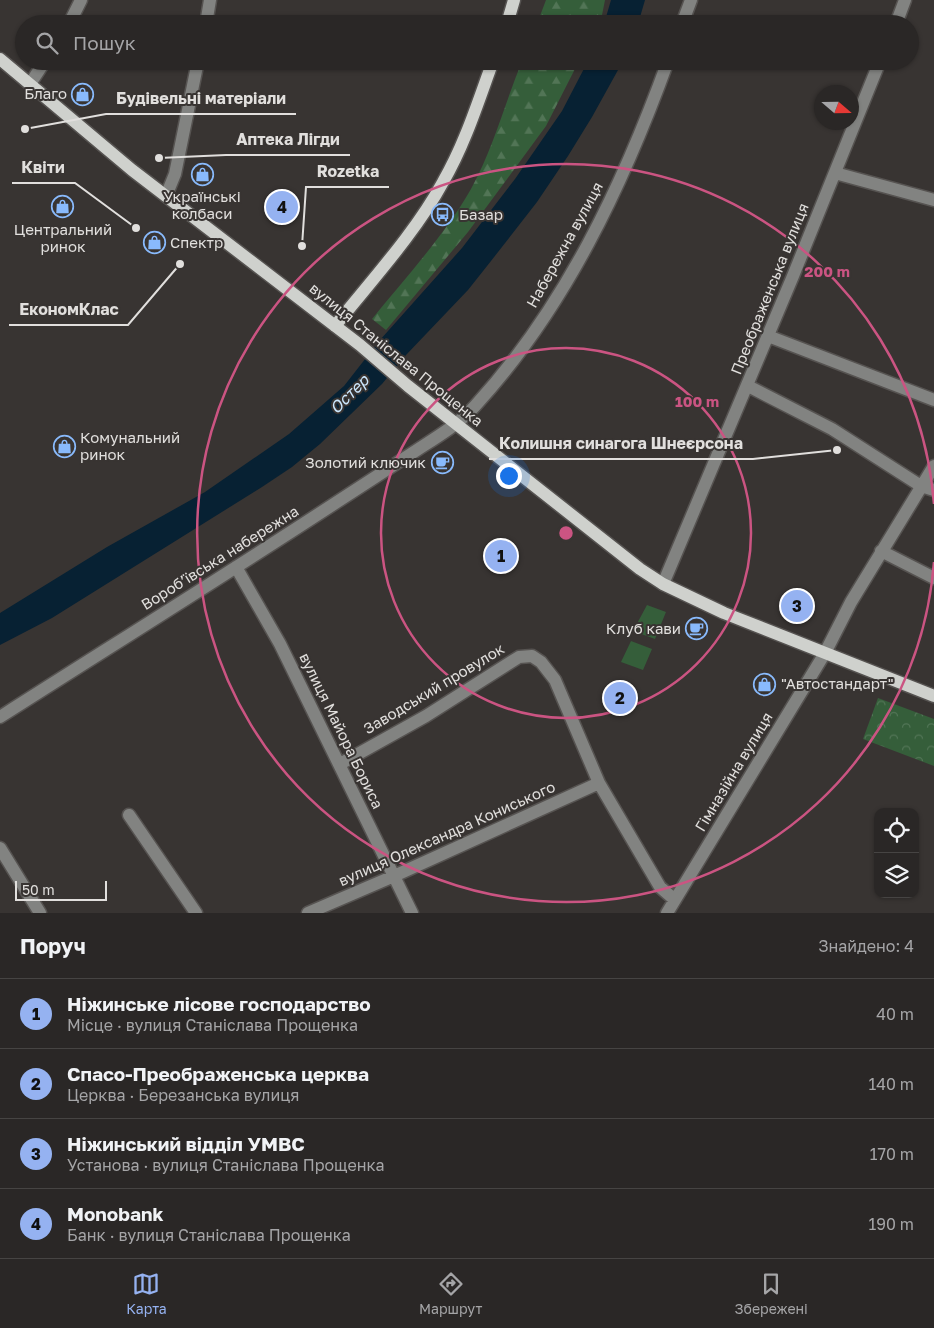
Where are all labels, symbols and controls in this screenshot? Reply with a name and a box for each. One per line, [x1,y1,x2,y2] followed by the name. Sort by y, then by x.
[15,15,919,70] search box
[33,29,61,57] icon: search
[73,31,136,54] text: Пошук
[71,82,95,106] shop icon: Благо
[106,83,296,114] callout: Будівельні матеріали
[24,84,67,102] place label: Благо
[814,85,859,130] north arrow
[116,88,286,108] text: Будівельні матеріали
[226,124,350,155] callout: Аптека Лігди
[236,129,340,149] text: Аптека Лігди
[12,152,75,183] callout: Квіти
[306,156,389,187] callout: Rozetka
[21,157,65,177] text: Квіти
[317,161,379,181] text: Rozetka
[190,162,214,186] shop icon: Українські колбаси
[522,179,606,310] street label: Набережна вулиця
[163,187,241,222] place label: Українські колбаси
[266,188,298,226] pin: 4
[51,195,75,219] shop icon: Центральний ринок
[726,200,812,377] street label: Преображенська вулиця
[431,203,455,227] bus stop icon: Базар
[459,205,503,223] place label: Базар
[14,220,112,255] place label: Центральний ринок
[142,231,166,255] shop icon: Спектр
[170,233,223,251] place label: Спектр
[804,262,850,280] text: 200 m
[306,279,487,430] street label: вулиця Станіслава Прощенка
[9,294,128,325] callout: ЕкономКлас
[19,299,119,319] text: ЕкономКлас
[325,369,374,418] water label: Остер
[675,392,719,410] text: 100 m
[80,428,180,463] place label: Комунальний ринок
[489,428,753,459] callout: Колишня синагога Шнеєрсона
[499,433,743,453] text: Колишня синагога Шнеєрсона
[52,435,76,459] shop icon: Комунальний ринок
[430,451,454,475] cafe icon: Золотий ключик
[305,453,426,471] place label: Золотий ключик
[496,463,522,489] your location
[137,501,301,613] street label: Воробʼївська набережна
[557,524,575,542] centre of rings
[485,537,517,575] pin: 1
[781,587,813,625] pin: 3
[685,617,709,641] cafe icon: Клуб кави
[606,619,681,637] place label: Клуб кави
[360,639,507,737] street label: Заводський провулок
[296,650,387,811] street label: вулиця Майора Бориса
[753,672,777,696] shop icon: "Автостандарт"
[781,674,894,692] place label: "Автостандарт"
[604,679,636,717] pin: 2
[691,709,776,834] street label: Гімназійна вулиця
[335,777,558,889] street label: вулиця Олександра Кониського
[874,808,919,898] map controls
[874,808,919,853] button: locate
[874,853,919,898] button: layers
[15,878,108,901] scale bar
[22,881,55,898] text: 50 m
[20,933,86,959] text: Поруч
[818,936,914,956] text: Знайдено: 4
[67,992,371,1015] text: Ніжинське лісове господарство
[32,1004,40,1024] text: 1
[876,1004,914,1024] text: 40 m
[67,1015,358,1035] text: Місце · вулиця Станіслава Прощенка
[67,1062,369,1085] text: Спасо-Преображенська церква
[31,1074,41,1094] text: 2
[868,1074,914,1094] text: 140 m
[67,1085,299,1105] text: Церква · Березанська вулиця
[67,1132,305,1155] text: Ніжинський відділ УМВС
[31,1144,41,1164] text: 3
[870,1144,914,1164] text: 170 m
[67,1155,385,1175] text: Установа · вулиця Станіслава Прощенка
[67,1202,163,1225] text: Monobank
[31,1214,41,1234] text: 4
[868,1214,914,1234] text: 190 m
[67,1225,351,1245] text: Банк · вулиця Станіслава Прощенка
[126,1270,167,1317] tab: Карта
[419,1270,482,1317] tab: Маршрут
[735,1270,808,1317] tab: Збережені

